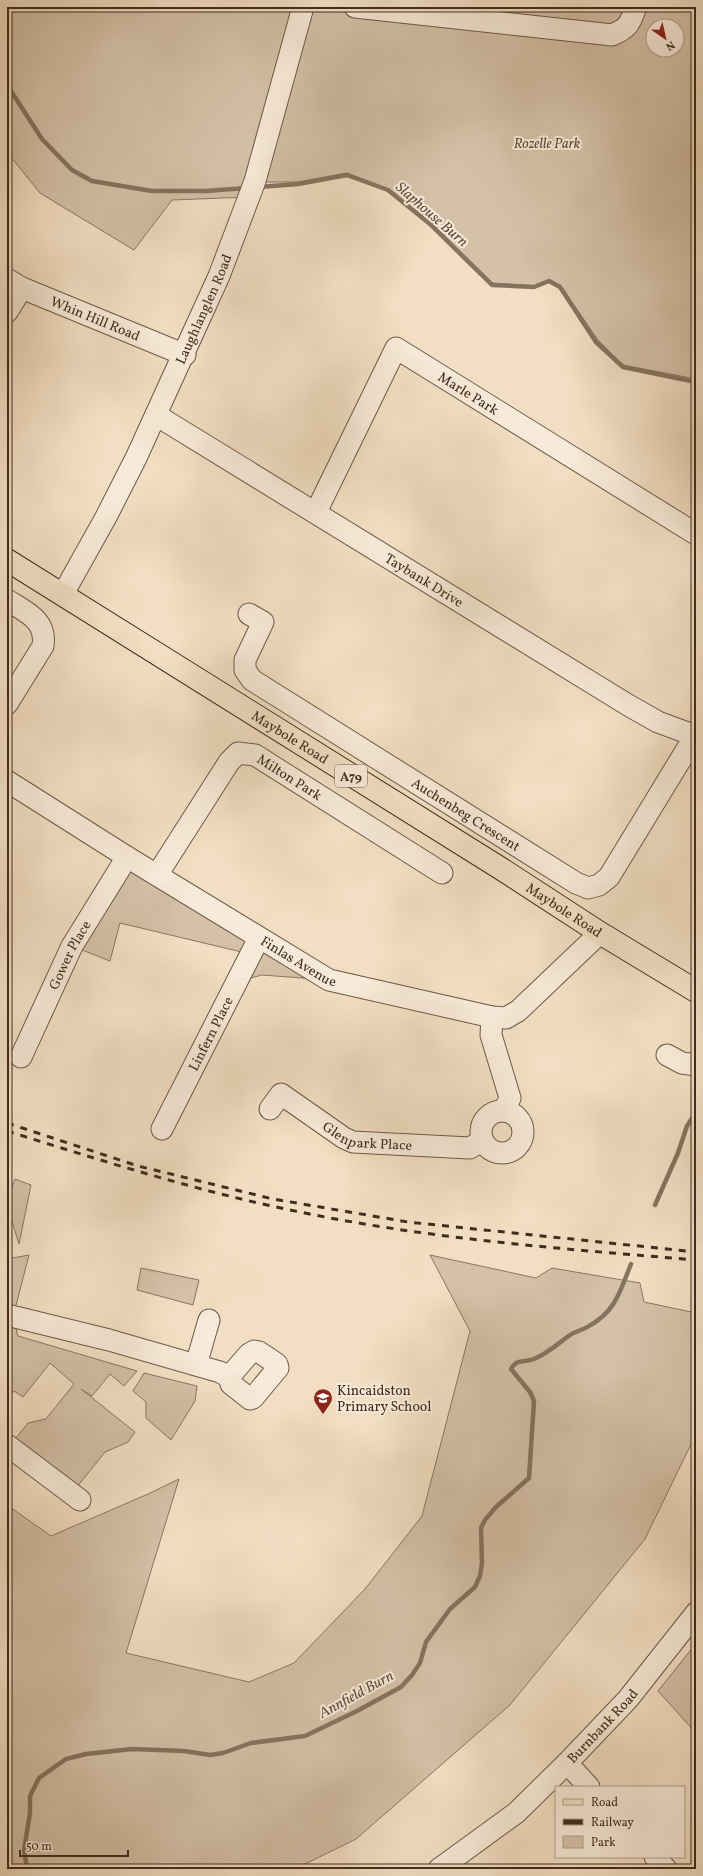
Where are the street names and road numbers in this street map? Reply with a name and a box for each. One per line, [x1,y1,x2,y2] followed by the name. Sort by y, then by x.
[172,252,237,368] street label: Laughlanglen Road
[47,293,143,347] street label: Whin Hill Road
[434,368,502,421] street label: Marle Park
[381,550,467,613] street label: Taybank Drive
[247,707,332,770] street label: Maybole Road
[253,751,325,806] street label: Milton Park
[335,765,367,787] road number: A79
[407,774,523,857] street label: Auchenbeg Crescent
[522,879,605,943] street label: Maybole Road
[45,917,97,993] street label: Gower Place
[256,932,338,992] street label: Finlas Avenue
[185,993,239,1075] street label: Linfern Place
[318,1118,413,1156] street label: Glenpark Place
[564,1685,643,1768] street label: Burnbank Road

